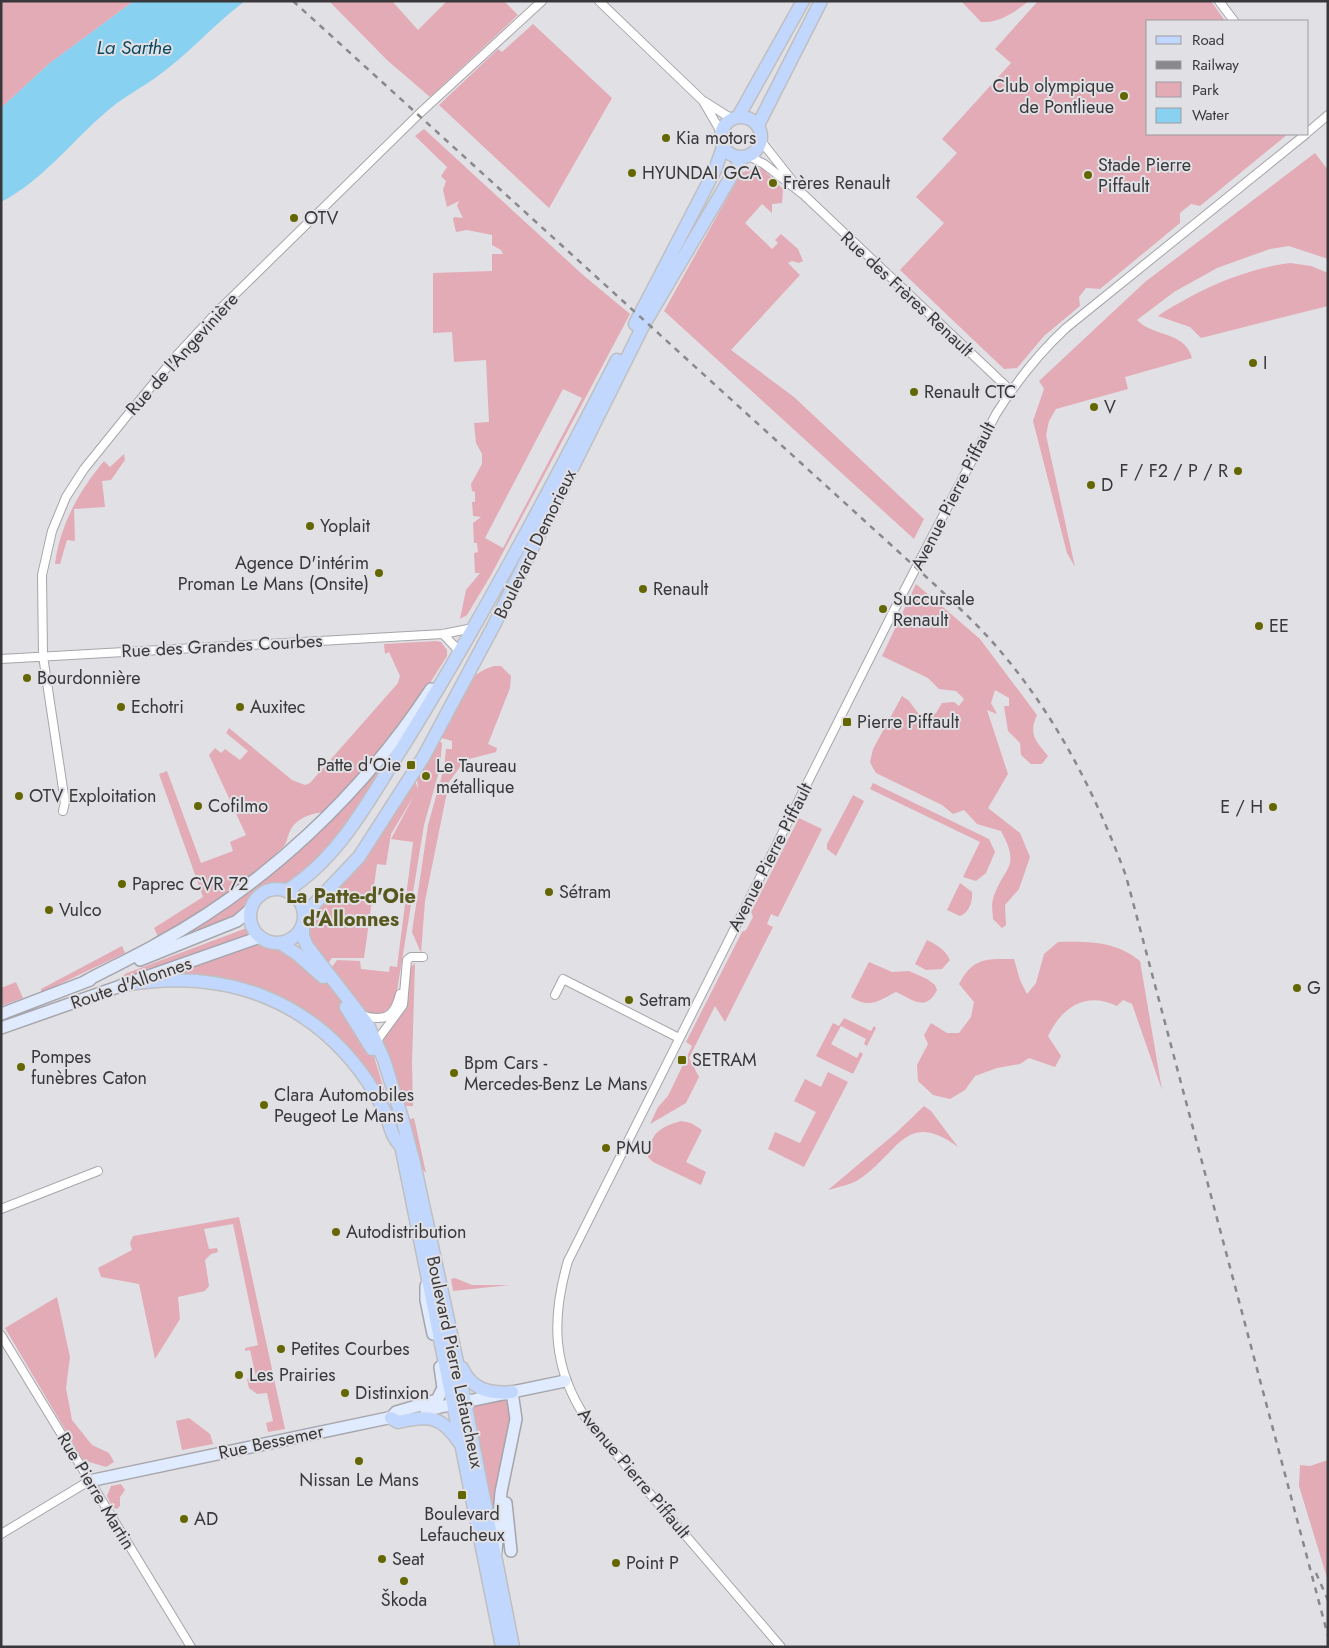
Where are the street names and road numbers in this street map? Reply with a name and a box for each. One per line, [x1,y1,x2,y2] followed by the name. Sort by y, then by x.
[835,225,980,363] street label: Rue des Frères Renault
[120,287,244,421] street label: Rue de l'Angevinière
[904,417,1002,575] street label: Avenue Pierre Piffault
[488,464,583,623] street label: Boulevard Demorieux
[121,628,323,664] street label: Rue des Grandes Courbes
[721,778,819,936] street label: Avenue Pierre Piffault
[67,950,195,1016] street label: Route d'Allonnes
[420,1253,490,1471] street label: Boulevard Pierre Lefaucheux
[572,1402,697,1544] street label: Avenue Pierre Piffault
[216,1418,327,1466] street label: Rue Bessemer
[51,1427,141,1555] street label: Rue Pierre Martin

